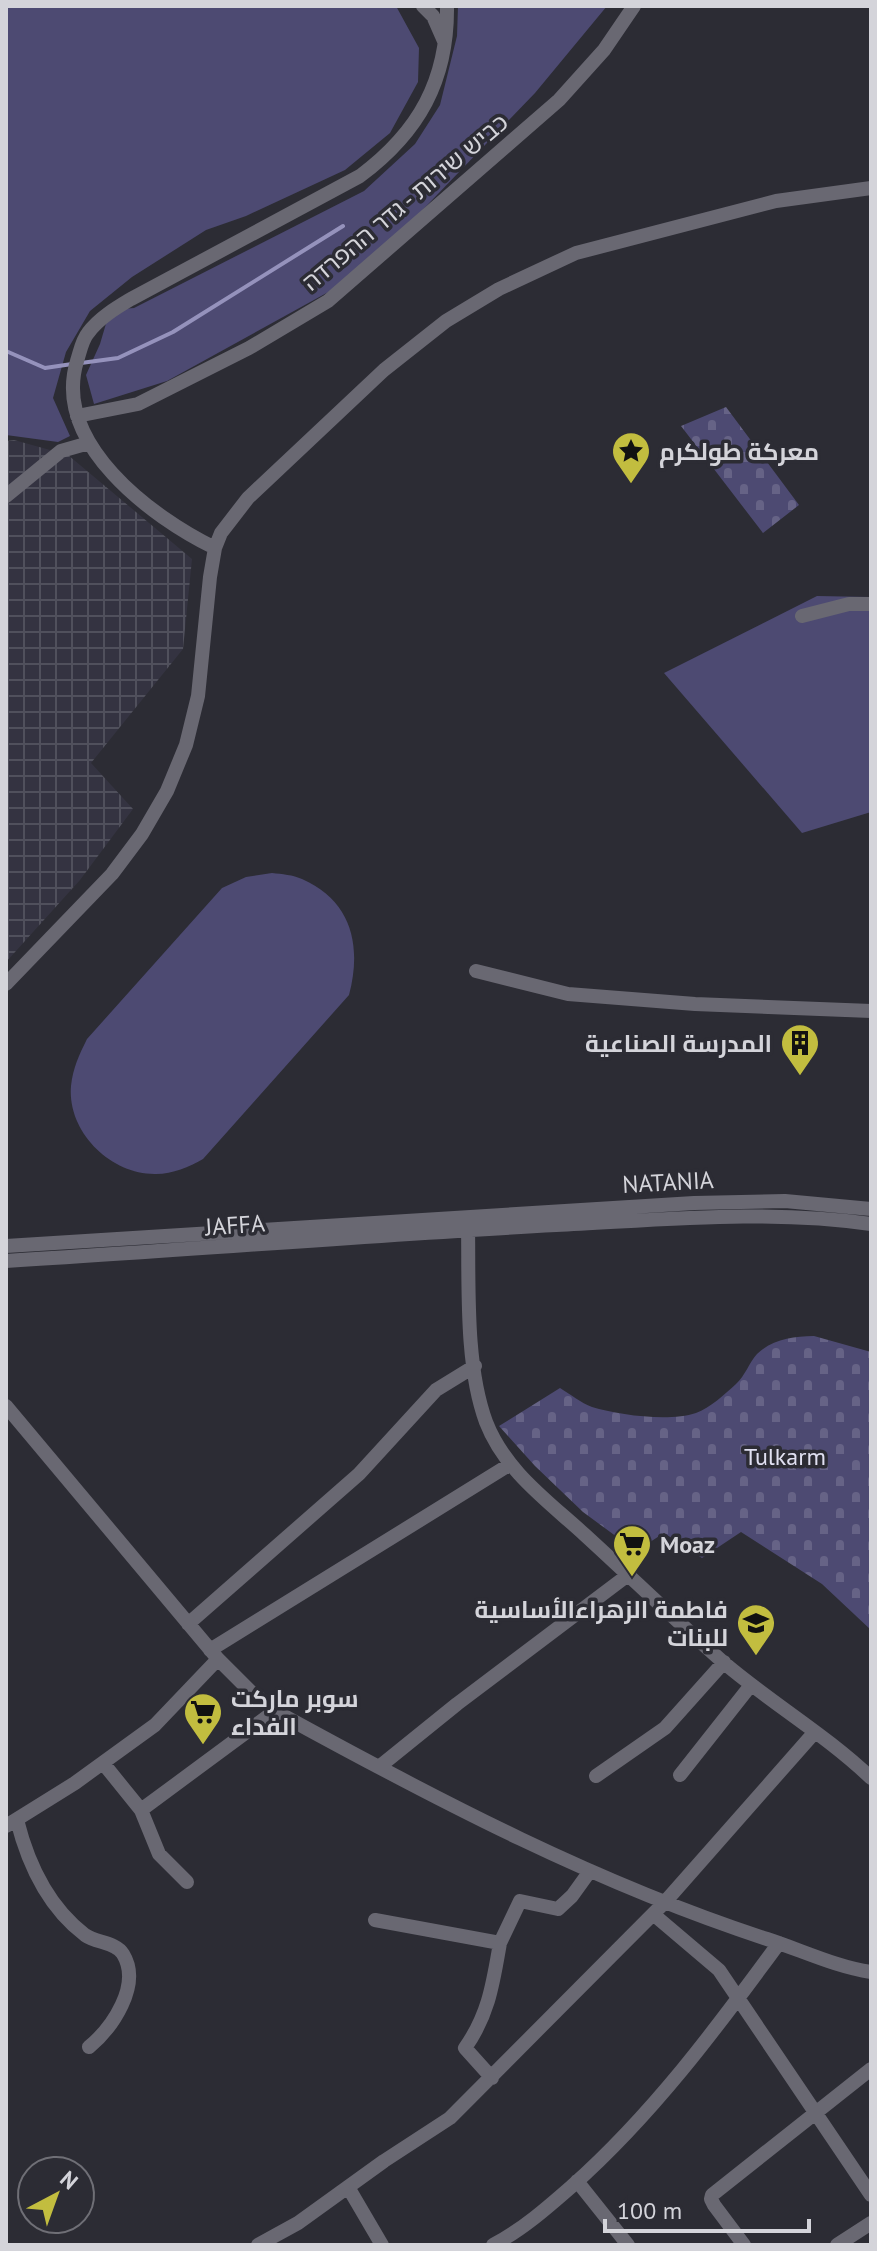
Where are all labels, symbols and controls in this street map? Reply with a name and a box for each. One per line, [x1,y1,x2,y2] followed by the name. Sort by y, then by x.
[296,107,514,297] street label: כביש שירות - גדר ההפרדה
[610,430,652,485] place icon: معركة طولكرم
[659,436,819,468] place label: معركة طولكرم
[779,1022,821,1077] building icon: المدرسة الصناعية
[585,1028,772,1059] place label: المدرسة الصناعية
[621,1164,715,1200] street label: NATANIA
[203,1207,266,1243] street label: JAFFA
[744,1441,826,1472] park label: Tulkarm
[611,1523,653,1578] supermarket icon: Moaz
[660,1529,715,1560] place label: Moaz
[474,1594,728,1653] place label: فاطمة الزهراءالأساسية للبنات
[735,1602,777,1657] school or university icon: فاطمة الزهراءالأساسية للبنات
[231,1683,359,1742] place label: سوبر ماركت الفداء
[182,1691,224,1746] supermarket icon: سوبر ماركت الفداء
[16,2155,96,2235] north arrow
[54,2165,84,2195] text: N
[605,2183,809,2233] scale bar
[617,2195,682,2226] text: 100 m

